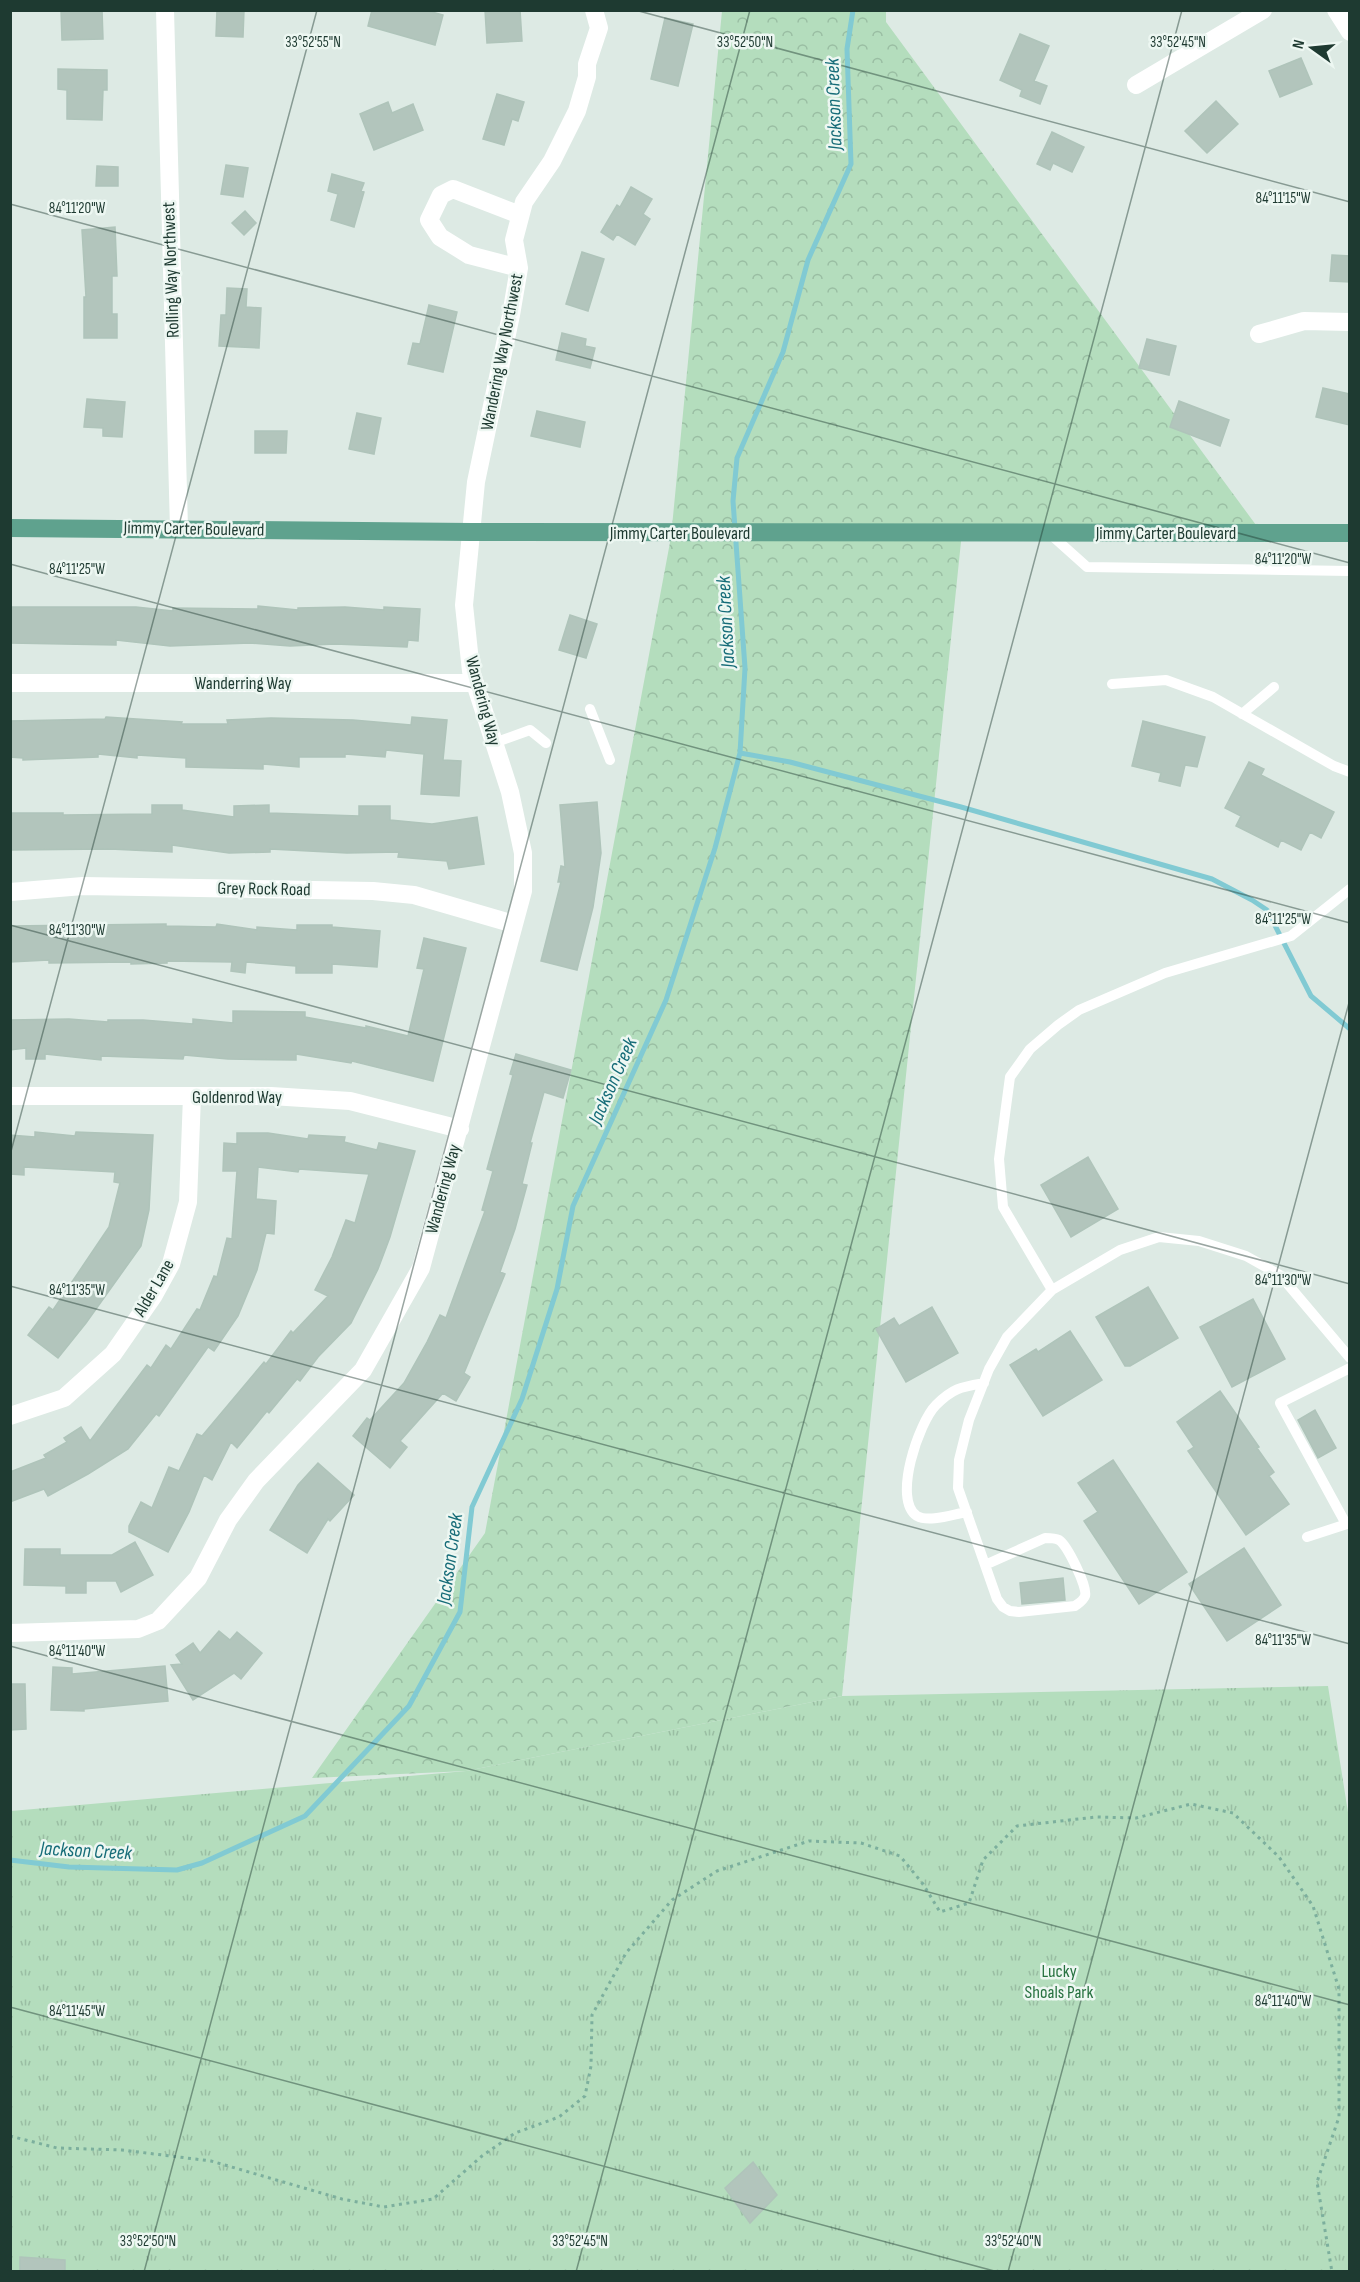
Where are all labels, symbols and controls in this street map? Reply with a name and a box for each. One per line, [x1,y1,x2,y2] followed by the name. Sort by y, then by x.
[1282,18,1342,78] north arrow
[285,33,341,52] text: 33°52'55"N
[717,33,773,52] text: 33°52'50"N
[1150,33,1206,52] text: 33°52'45"N
[1289,38,1309,51] text: N
[820,57,848,151] water label: Jackson Creek
[1255,189,1311,208] text: 84°11'15"W
[49,199,106,218] text: 84°11'20"W
[158,201,184,338] street label: Rolling Way Northwest
[477,271,528,432] street label: Wandering Way Northwest
[122,517,265,541] street label: Jimmy Carter Boulevard
[609,523,750,544] street label: Jimmy Carter Boulevard
[1095,523,1236,544] street label: Jimmy Carter Boulevard
[1255,550,1312,569] text: 84°11'20"W
[49,560,105,579] text: 84°11'25"W
[712,575,740,669] water label: Jackson Creek
[461,654,505,748] street label: Wandering Way
[194,673,292,694] street label: Wanderring Way
[217,878,311,900] street label: Grey Rock Road
[1255,910,1311,929] text: 84°11'25"W
[49,921,106,940] text: 84°11'30"W
[583,1034,643,1129] water label: Jackson Creek
[192,1087,282,1108] street label: Goldenrod Way
[421,1142,465,1236] street label: Wandering Way
[129,1256,179,1321] street label: Alder Lane
[1255,1271,1312,1290] text: 84°11'30"W
[49,1281,105,1300] text: 84°11'35"W
[432,1511,468,1607] water label: Jackson Creek
[1255,1631,1311,1650] text: 84°11'35"W
[49,1642,106,1661] text: 84°11'40"W
[39,1837,133,1865] water label: Jackson Creek
[1025,1961,1094,2003] park label: Lucky Shoals Park
[1255,1992,1312,2011] text: 84°11'40"W
[49,2002,105,2021] text: 84°11'45"W
[120,2232,176,2251] text: 33°52'50"N
[552,2232,608,2251] text: 33°52'45"N
[985,2232,1041,2251] text: 33°52'40"N

